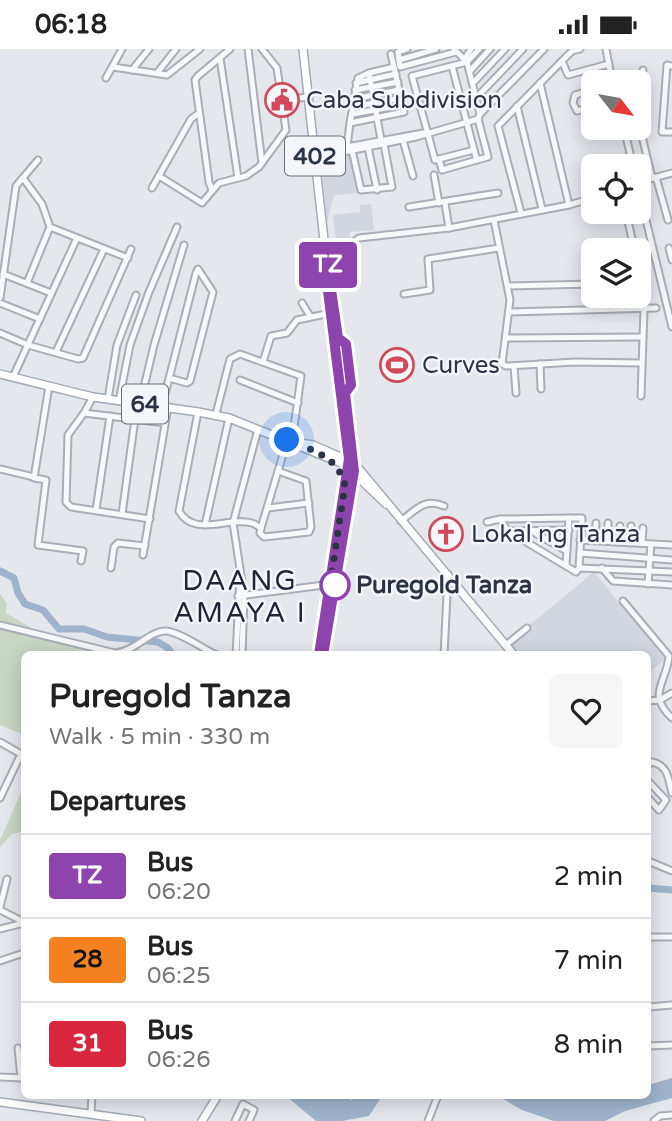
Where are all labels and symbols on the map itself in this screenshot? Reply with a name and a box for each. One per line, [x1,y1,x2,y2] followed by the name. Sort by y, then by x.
[581,70,651,140] north arrow
[263,81,301,119] public building icon: Caba Subdivision
[306,86,502,115] place label: Caba Subdivision
[285,137,345,176] road number: 402
[296,242,360,288] line badge: TZ
[378,346,416,384] sports icon: Curves
[422,351,500,380] place label: Curves
[122,385,168,423] road number: 64
[269,422,304,457] your location
[427,515,465,553] church icon: Lokal ng Tanza
[471,520,640,549] place label: Lokal ng Tanza
[173,564,307,630] district label: DAANG AMAYA I
[320,570,350,600] marker: Puregold Tanza
[356,571,532,600] place label: Puregold Tanza

